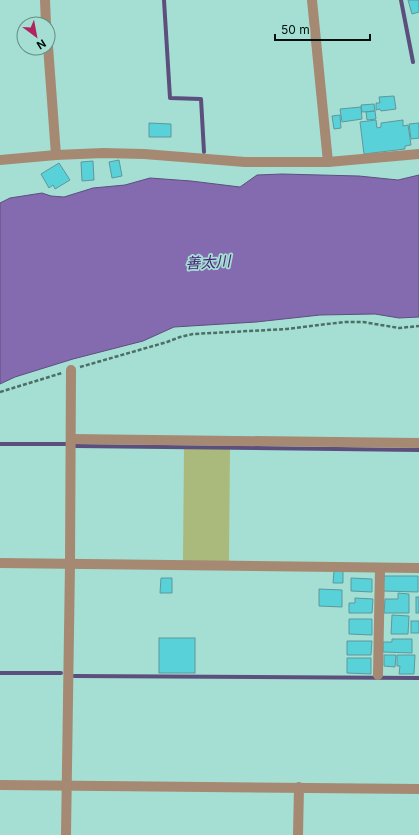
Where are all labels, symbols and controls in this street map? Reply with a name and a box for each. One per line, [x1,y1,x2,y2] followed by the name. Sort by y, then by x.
[16,16,56,56] north arrow
[275,16,370,42] scale bar
[281,22,310,37] text: 50 m
[34,36,49,53] text: N
[185,251,233,273] water label: 善太川

